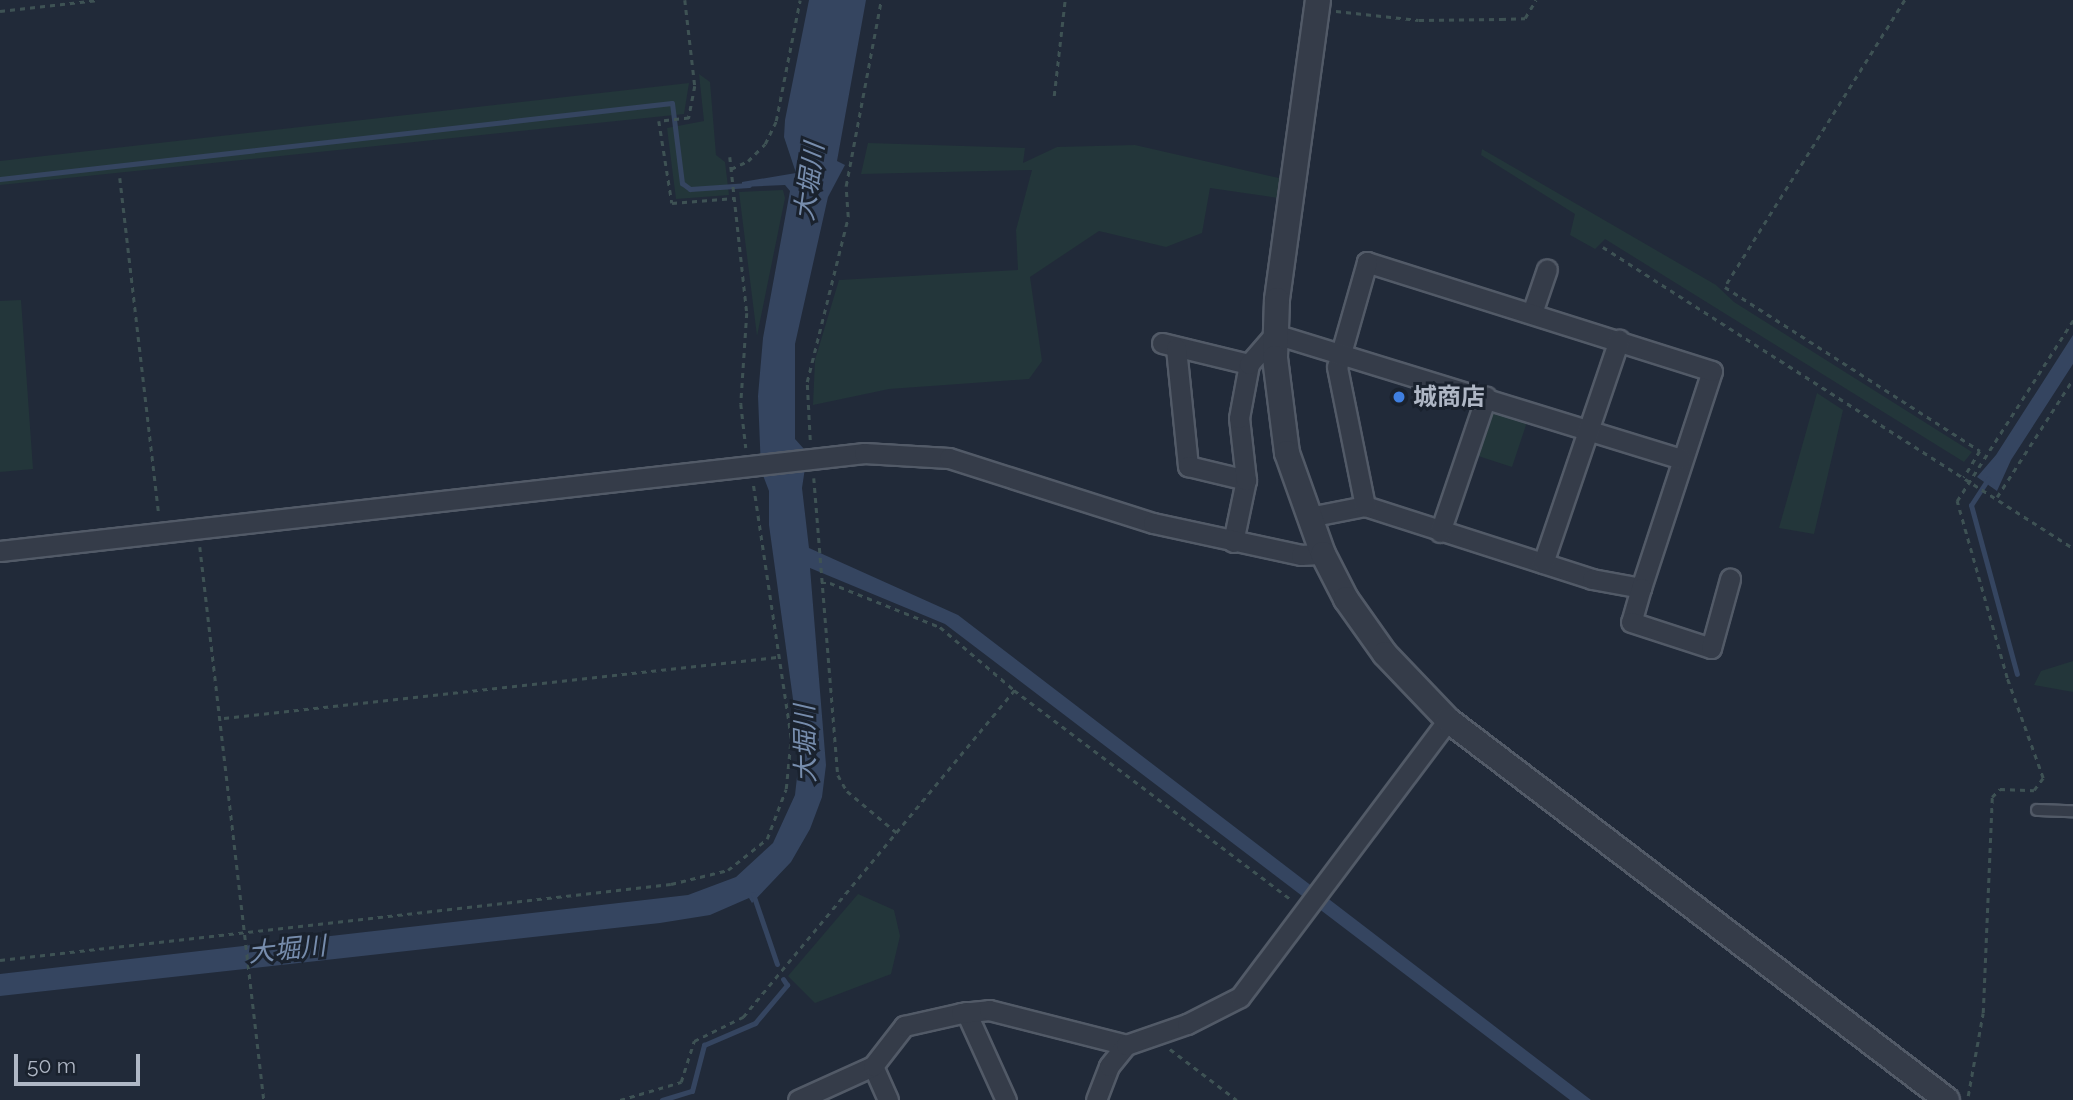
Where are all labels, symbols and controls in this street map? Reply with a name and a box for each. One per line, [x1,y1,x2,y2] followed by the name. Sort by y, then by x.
[789,141,831,223] water label: 大堀川
[1413,383,1485,411] place label: 城商店
[1391,389,1407,405] marker: 城商店
[790,705,822,783] water label: 大堀川
[247,930,327,970] water label: 大堀川
[18,1040,144,1084] scale bar
[27,1053,76,1078] text: 50 m

